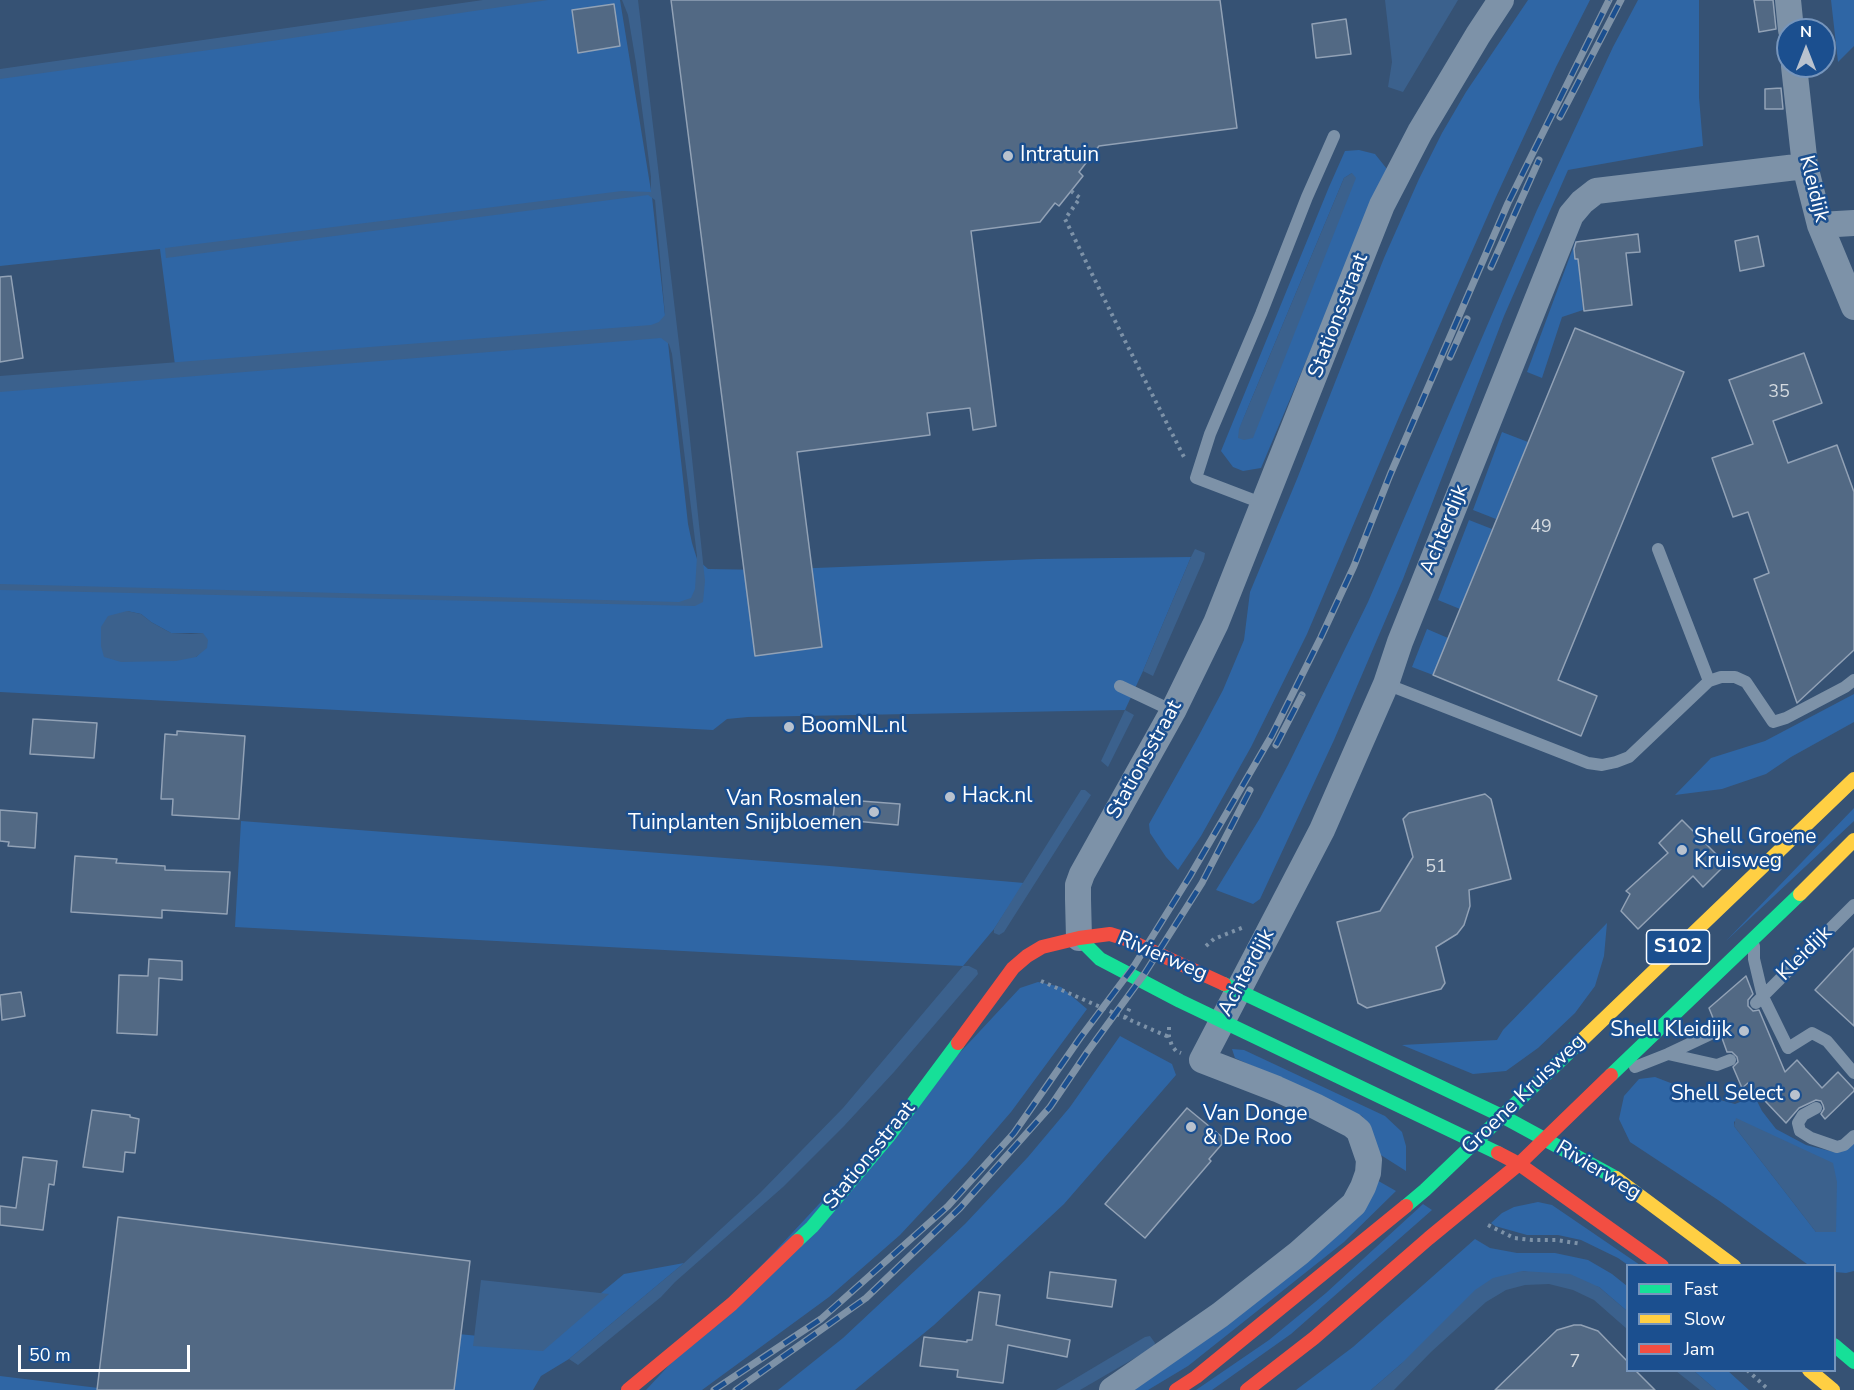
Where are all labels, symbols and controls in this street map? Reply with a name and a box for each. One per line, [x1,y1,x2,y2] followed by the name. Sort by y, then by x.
[1776,18,1836,78] north arrow
[1800,21,1812,43] text: N
[1020,143,1099,169] place label: Intratuin
[1001,149,1015,163] marker: Intratuin
[1793,153,1833,225] street label: Kleidijk
[1304,250,1374,382] street label: Stationsstraat
[1768,382,1790,404] house number: 35
[1415,481,1475,579] street label: Achterdijk
[1530,517,1552,539] house number: 49
[1102,696,1188,824] street label: Stationsstraat
[801,714,907,740] place label: BoomNL.nl
[782,720,796,734] marker: BoomNL.nl
[962,784,1033,810] place label: Hack.nl
[628,787,862,837] place label: Van Rosmalen Tuinplanten Snijbloemen
[943,790,957,804] marker: Hack.nl
[867,805,881,819] marker: Van Rosmalen Tuinplanten Snijbloemen
[1694,825,1816,875] place label: Shell Groene Kruisweg
[1675,843,1689,857] marker: Shell Groene Kruisweg
[1425,857,1447,879] house number: 51
[1772,921,1838,987] street label: Kleidijk
[1214,925,1280,1021] street label: Achterdijk
[1113,927,1211,987] street label: Rivierweg
[1646,930,1710,964] road number: S102
[1610,1018,1732,1044] place label: Shell Kleidijk
[1737,1024,1751,1038] marker: Shell Kleidijk
[1457,1030,1591,1160] street label: Groene Kruisweg
[1671,1082,1783,1108] place label: Shell Select
[1788,1088,1802,1102] marker: Shell Select
[819,1097,921,1215] street label: Stationsstraat
[1203,1102,1307,1152] place label: Van Donge & De Roo
[1184,1120,1198,1134] marker: Van Donge & De Roo
[1551,1136,1645,1206] street label: Rivierweg
[1626,1264,1836,1372] legend
[1684,1277,1718,1301] text: Fast
[1684,1307,1725,1331] text: Slow
[21,1333,194,1371] scale bar
[1684,1337,1715,1361] text: Jam
[29,1343,71,1367] text: 50 m
[1570,1352,1580,1374] house number: 7

